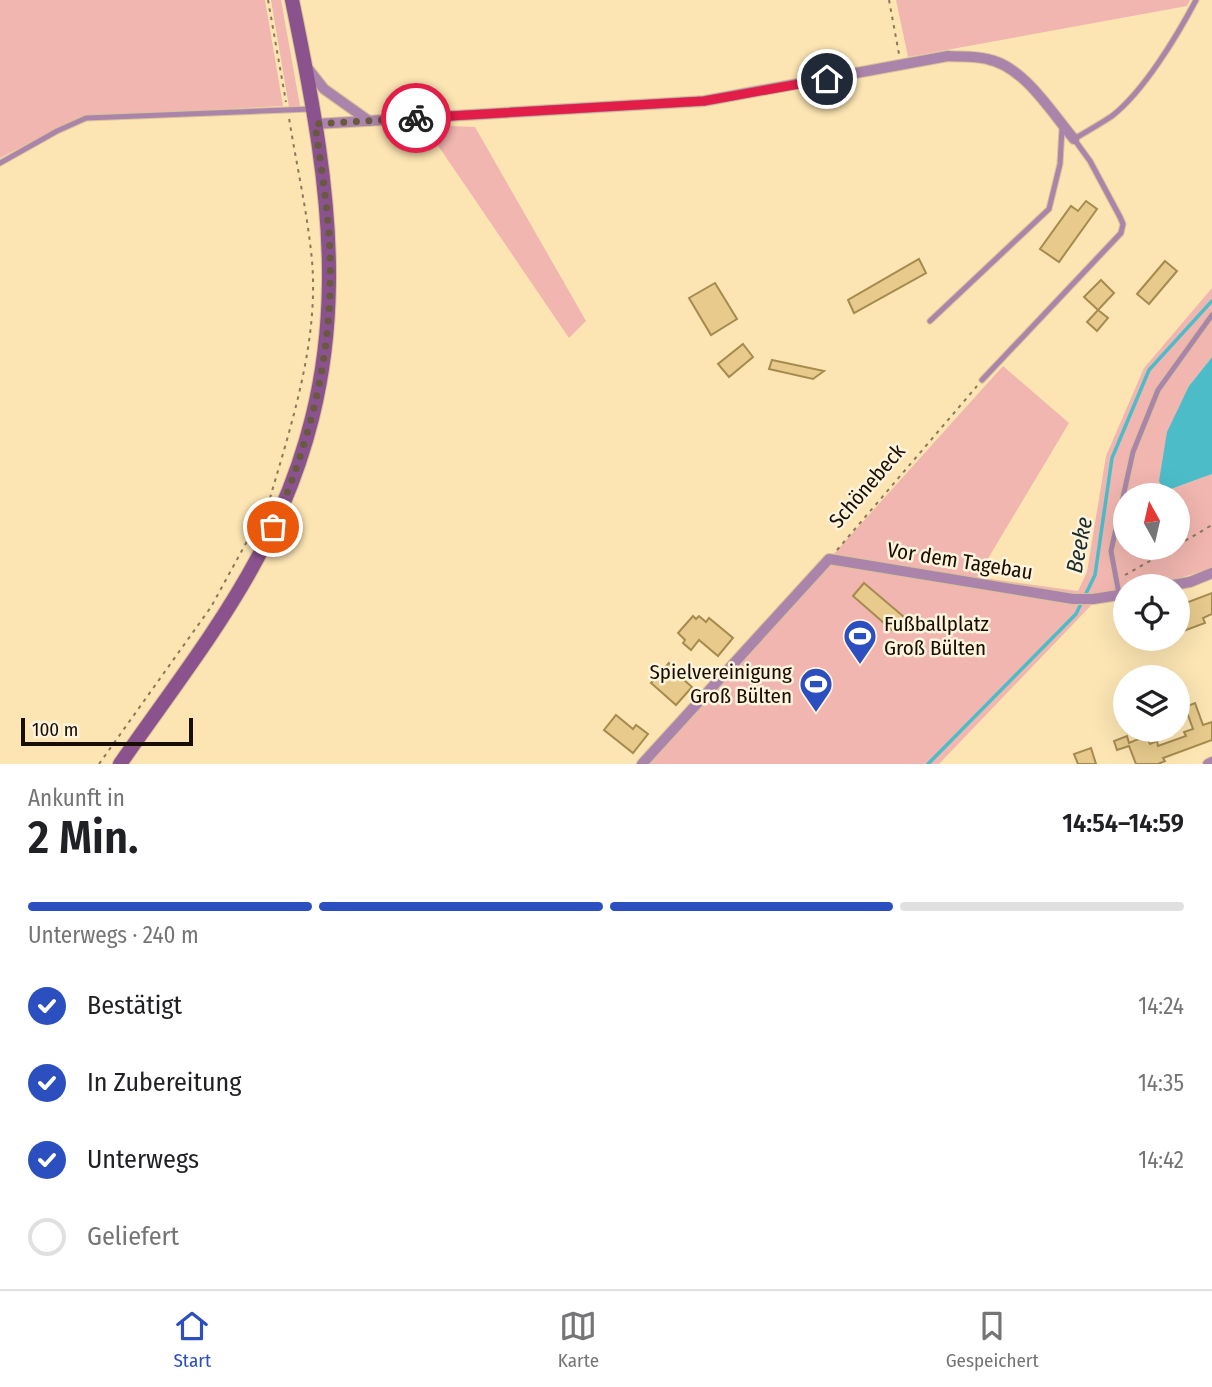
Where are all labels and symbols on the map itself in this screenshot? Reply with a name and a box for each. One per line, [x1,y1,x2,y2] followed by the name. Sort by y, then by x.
[797,49,857,109] pin
[381,83,451,153] courier
[823,438,911,534] street label: Schönebeck
[1113,483,1190,560] north arrow
[243,497,303,557] pin
[1060,514,1098,575] water label: Beeke
[885,537,1035,585] street label: Vor dem Tagebau
[884,611,989,661] place label: Fußballplatz Groß Bülten
[841,617,879,666] sports icon: Fußballplatz Groß Bülten
[649,659,792,709] place label: Spielvereinigung Groß Bülten
[797,665,835,714] sports icon: Spielvereinigung Groß Bülten
[21,715,192,747] scale bar

